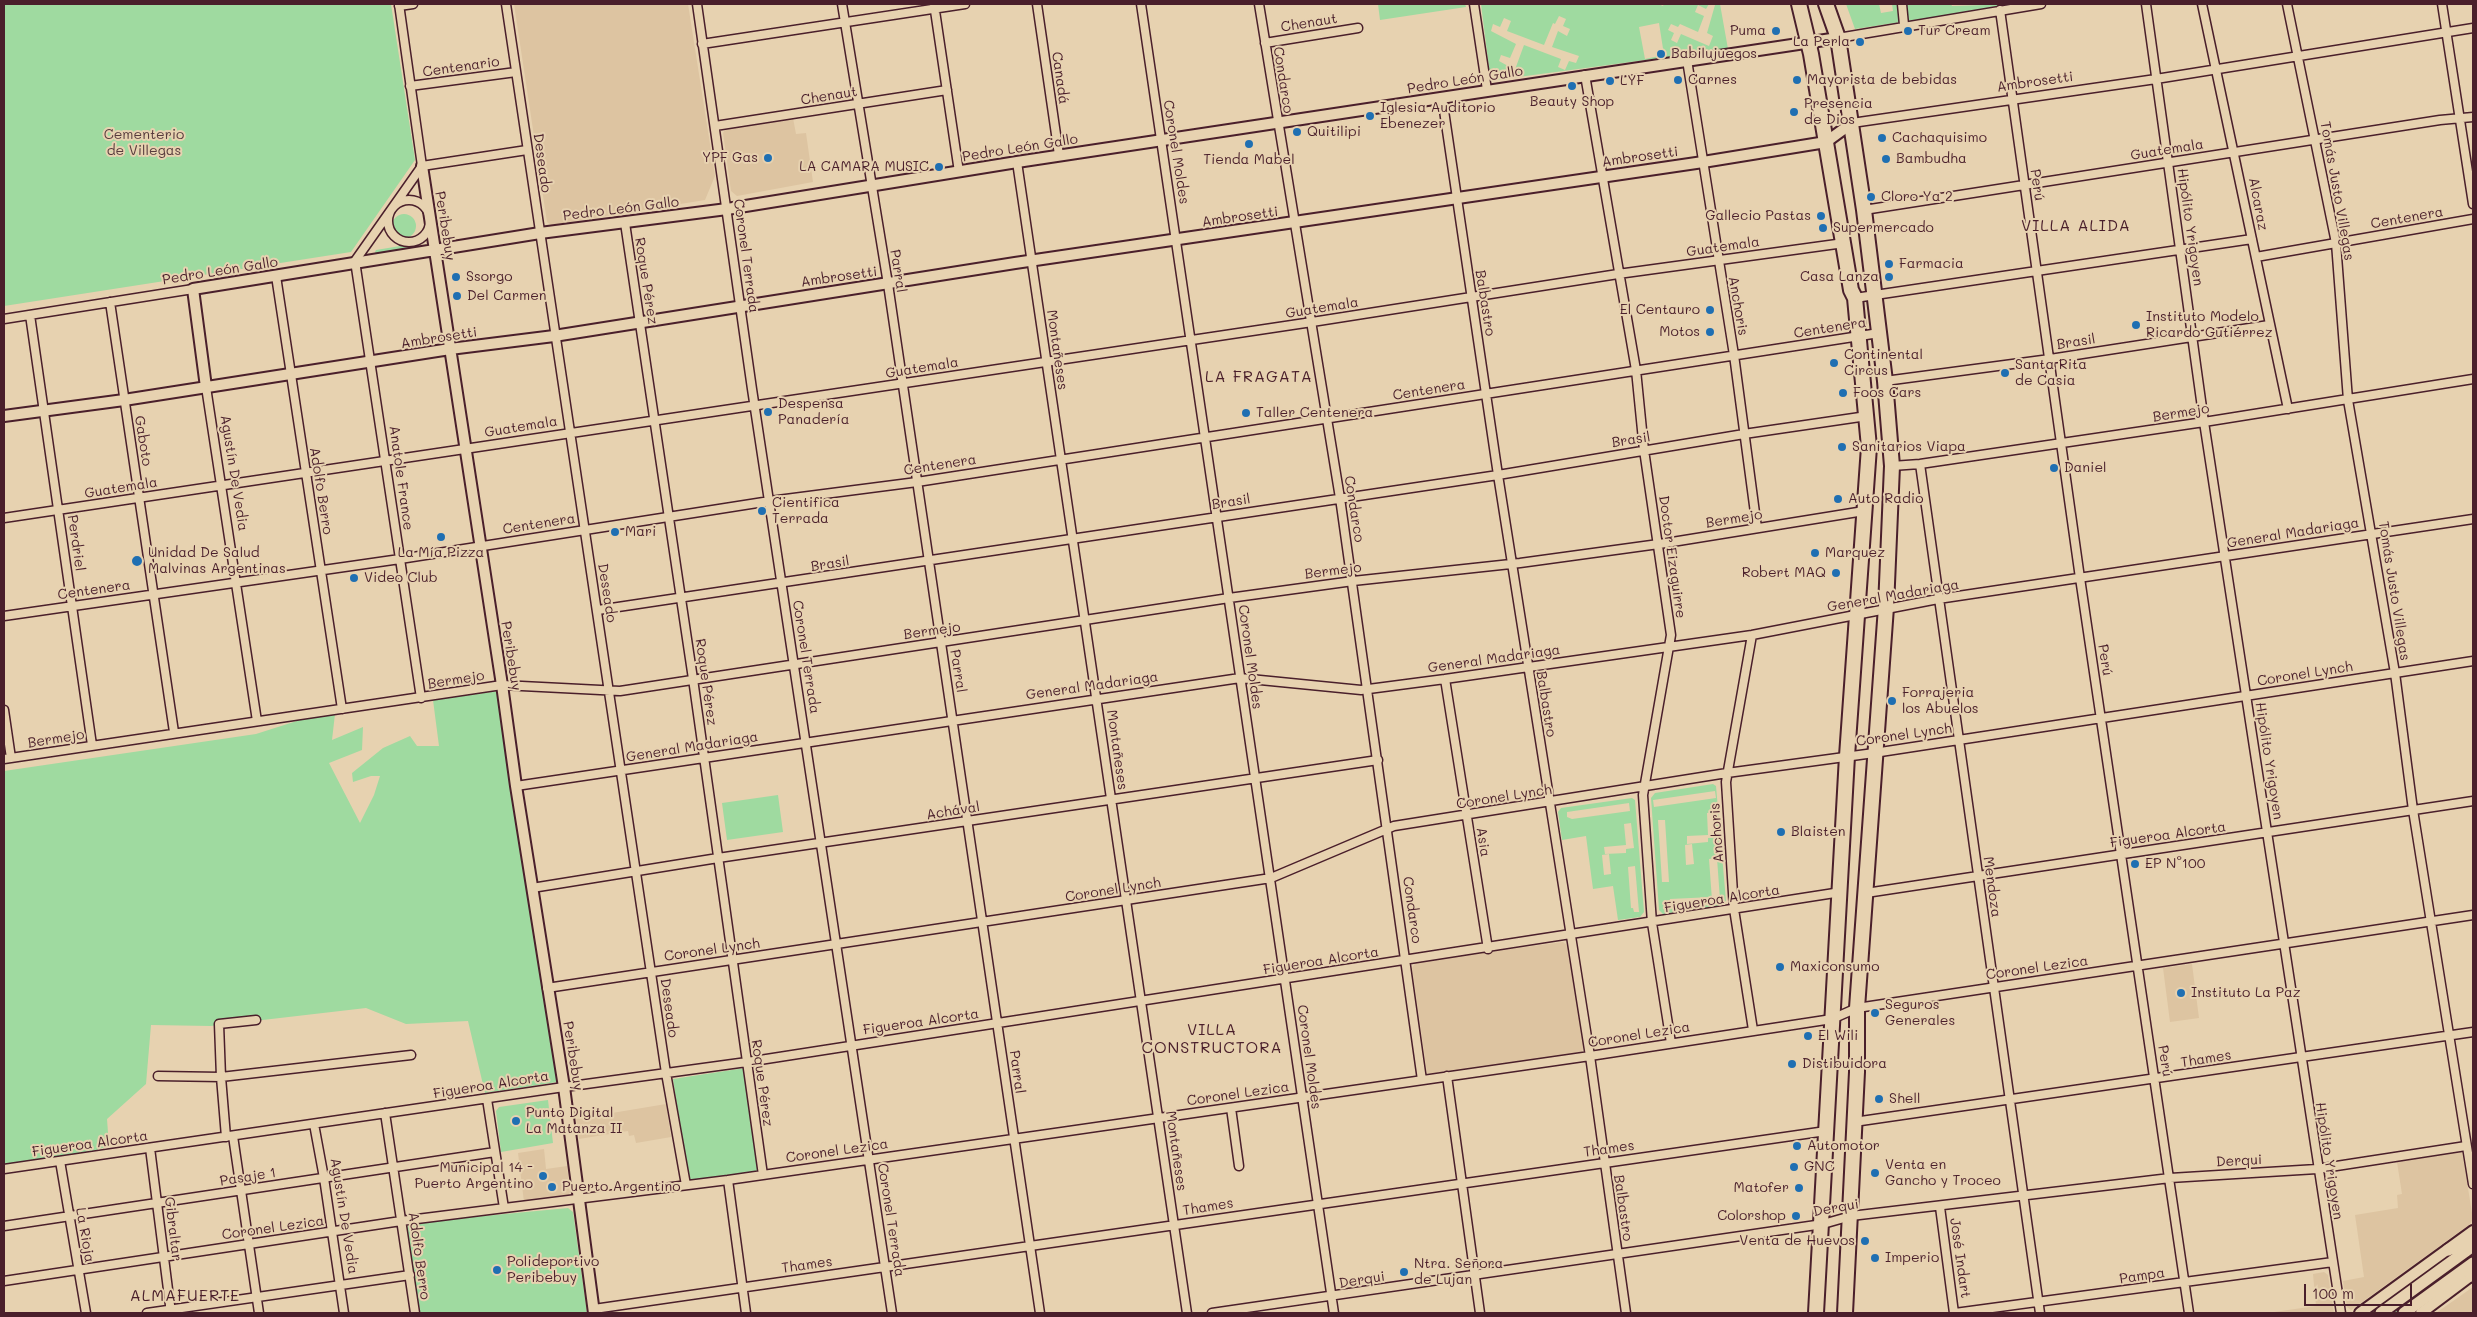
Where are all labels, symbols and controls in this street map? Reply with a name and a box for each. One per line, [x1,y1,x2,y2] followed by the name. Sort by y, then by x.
[1280,10,1338,36] street label: Chenaut
[1730,23,1766,39] place label: Puma
[1918,23,1991,39] place label: Tur Cream
[1770,25,1782,37] marker: Puma
[1902,25,1914,37] marker: Tur Cream
[1793,34,1850,50] place label: La Perla
[1854,36,1866,48] marker: La Perla
[1269,45,1297,115] street label: Condarco
[1671,46,1757,62] place label: Babilujuegos
[1655,48,1667,60] marker: Babilujuegos
[1048,51,1072,105] street label: Canadá
[422,53,500,81] street label: Centenario
[1406,63,1524,97] street label: Pedro León Gallo
[1996,68,2074,96] street label: Ambrosetti
[1688,72,1737,88] place label: Carnes
[1807,72,1957,88] place label: Mayorista de bebidas
[1620,73,1644,89] place label: LYF
[1672,74,1684,86] marker: Carnes
[1791,74,1803,86] marker: Mayorista de bebidas
[1604,75,1616,87] marker: LYF
[1566,80,1578,92] marker: Beauty Shop
[800,83,858,109] street label: Chenaut
[1530,94,1614,110] place label: Beauty Shop
[1804,96,1873,128] place label: Presencia de Dios
[1159,99,1193,205] street label: Coronel Moldes
[1380,100,1495,132] place label: Iglesia Auditorio Ebenezer
[1788,106,1800,118] marker: Presencia de Dios
[1364,110,1376,122] marker: Iglesia Auditorio Ebenezer
[2316,120,2358,262] street label: Tomás Justo Villegas
[1307,124,1361,140] place label: Quitilipi
[1291,126,1303,138] marker: Quitilipi
[104,127,184,160] park label: Cementerio de Villegas
[1892,130,1987,146] place label: Cachaquisimo
[961,131,1079,165] street label: Pedro León Gallo
[530,132,554,194] street label: Deseado
[1876,132,1888,144] marker: Cachaquisimo
[2129,136,2205,164] street label: Guatemala
[1243,138,1255,150] marker: Tienda Mabel
[1601,143,1679,171] street label: Ambrosetti
[702,150,758,166] place label: YPF Gas
[1896,151,1967,167] place label: Bambudha
[762,152,774,164] marker: YPF Gas
[1203,152,1295,168] place label: Tienda Mabel
[1880,153,1892,165] marker: Bambudha
[799,159,929,175] place label: LA CAMARA MUSIC
[933,161,945,173] marker: LA CAMARA MUSIC
[2173,167,2207,287] street label: Hipólito Yrigoyen
[2026,168,2048,202] street label: Perú
[2245,176,2271,232] street label: Alcaraz
[1881,189,1953,205] place label: Cloro Ya 2
[431,190,459,262] street label: Peribebuy
[1865,191,1877,203] marker: Cloro Ya 2
[562,194,680,224] street label: Pedro León Gallo
[730,198,762,314] street label: Coronel Terrada
[1201,203,1279,231] street label: Ambrosetti
[2369,203,2445,233] street label: Centenera
[1705,208,1811,224] place label: Gallecio Pastas
[1815,210,1827,222] marker: Gallecio Pastas
[2020,216,2132,236] district label: VILLA ALIDA
[1833,220,1934,236] place label: Supermercado
[1817,222,1829,234] marker: Supermercado
[1685,234,1761,260] street label: Guatemala
[631,236,661,326] street label: Roque Pérez
[886,248,910,294] street label: Parral
[161,254,279,288] street label: Pedro León Gallo
[1899,256,1964,272] place label: Farmacia
[1883,258,1895,270] marker: Farmacia
[800,263,878,291] street label: Ambrosetti
[466,269,512,285] place label: Ssorgo
[1471,269,1499,337] street label: Balbastro
[1800,269,1879,285] place label: Casa Lanza
[450,271,462,283] marker: Ssorgo
[1883,271,1895,283] marker: Casa Lanza
[1725,275,1751,337] street label: Anchoris
[467,288,547,304] place label: Del Carmen
[451,290,463,302] marker: Del Carmen
[1284,294,1360,322] street label: Guatemala
[1620,302,1700,318] place label: El Centauro
[1704,304,1716,316] marker: El Centauro
[1043,309,1071,391] street label: Montañeses
[2146,309,2273,342] place label: Instituto Modelo Ricardo Gutiérrez
[1792,314,1868,342] street label: Centenera
[2130,319,2142,331] marker: Instituto Modelo Ricardo Gutiérrez
[400,324,478,352] street label: Ambrosetti
[1659,324,1700,340] place label: Motos
[1704,326,1716,338] marker: Motos
[2055,331,2097,353] street label: Brasil
[1844,347,1923,380] place label: Continental Circus
[884,354,960,382] street label: Guatemala
[1828,357,1840,369] marker: Continental Circus
[2015,357,2087,390] place label: Santa Rita de Casia
[1204,367,1314,387] district label: LA FRAGATA
[1999,367,2011,379] marker: Santa Rita de Casia
[1391,376,1467,404] street label: Centenera
[1853,385,1921,401] place label: Foos Cars
[1837,387,1849,399] marker: Foos Cars
[778,396,849,428] place label: Despensa Panadería
[2151,400,2211,426] street label: Bermejo
[1256,405,1373,421] place label: Taller Centenera
[762,406,774,418] marker: Despensa Panadería
[1240,407,1252,419] marker: Taller Centenera
[483,413,559,441] street label: Guatemala
[217,414,251,532] street label: Agustín De Vedia
[131,415,155,467] street label: Gaboto
[385,425,417,531] street label: Anatole France
[1610,429,1652,451] street label: Brasil
[1852,439,1966,455] place label: Sanitarios Viapa
[1836,441,1848,453] marker: Sanitarios Viapa
[306,446,336,536] street label: Adolfo Berro
[902,451,978,479] street label: Centenera
[2064,460,2107,476] place label: Daniel
[2048,462,2060,474] marker: Daniel
[83,474,159,502] street label: Guatemala
[1340,474,1368,544] street label: Condarco
[1210,491,1252,513] street label: Brasil
[1848,491,1923,507] place label: Auto Radio
[1832,493,1844,505] marker: Auto Radio
[772,495,840,528] place label: Cientifica Terrada
[1655,495,1689,619] street label: Doctor Eizaguirre
[756,505,768,517] marker: Cientifica Terrada
[1704,506,1764,532] street label: Bermejo
[501,510,577,538] street label: Centenera
[64,514,88,572] street label: Perdriel
[2226,514,2360,552] street label: General Madariaga
[2375,520,2413,662] street label: Tomás Justo Villegas
[625,524,656,540] place label: Mari
[609,526,621,538] marker: Mari
[435,531,447,543] marker: La Mía Pizza
[148,545,286,578] place label: Unidad De Salud Malvinas Argentinas
[398,545,484,561] place label: La Mía Pizza
[1825,545,1885,561] place label: Marquez
[1809,547,1821,559] marker: Marquez
[809,553,851,575] street label: Brasil
[130,554,144,568] marker: Unidad De Salud Malvinas Argentinas
[1304,559,1362,583] street label: Bermejo
[594,562,620,624] street label: Deseado
[1742,565,1826,581] place label: Robert MAQ
[1830,567,1842,579] marker: Robert MAQ
[364,570,438,586] place label: Video Club
[348,572,360,584] marker: Video Club
[1826,576,1960,616] street label: General Madariaga
[56,577,132,603] street label: Centenera
[789,599,823,715] street label: Coronel Terrada
[1234,604,1266,710] street label: Coronel Moldes
[903,619,961,643] street label: Bermejo
[497,620,525,692] street label: Peribebuy
[692,637,720,727] street label: Roque Pérez
[1427,641,1561,677] street label: General Madariaga
[2094,643,2116,677] street label: Perú
[946,648,970,694] street label: Parral
[2256,658,2354,690] street label: Coronel Lynch
[426,667,486,693] street label: Bermejo
[1025,668,1159,704] street label: General Madariaga
[1532,670,1560,738] street label: Balbastro
[1902,685,1979,718] place label: Forrajeria los Abuelos
[1886,695,1898,707] marker: Forrajeria los Abuelos
[2251,701,2287,821] street label: Hipólito Yrigoyen
[1103,709,1131,791] street label: Montañeses
[1855,720,1953,750] street label: Coronel Lynch
[26,726,86,752] street label: Bermejo
[625,728,759,766] street label: General Madariaga
[1455,781,1553,813] street label: Coronel Lynch
[925,798,981,824] street label: Achával
[1707,802,1727,864] street label: Anchoris
[2109,819,2227,851] street label: Figueroa Alcorta
[1791,824,1846,840] place label: Blaisten
[1472,826,1494,858] street label: Asia
[1775,826,1787,838] marker: Blaisten
[1979,855,2005,919] street label: Mendoza
[2145,856,2205,872] place label: EP N°100
[2129,858,2141,870] marker: EP N°100
[1064,874,1162,906] street label: Coronel Lynch
[1399,876,1425,944] street label: Condarco
[1663,882,1781,916] street label: Figueroa Alcorta
[663,935,761,965] street label: Coronel Lynch
[1262,944,1380,978] street label: Figueroa Alcorta
[1985,953,2089,983] street label: Coronel Lezica
[1790,959,1880,975] place label: Maxiconsumo
[1774,961,1786,973] marker: Maxiconsumo
[657,977,681,1039] street label: Deseado
[2191,985,2301,1001] place label: Instituto La Paz
[2175,987,2187,999] marker: Instituto La Paz
[1885,997,1955,1030] place label: Seguros Generales
[1293,1004,1325,1110] street label: Coronel Moldes
[862,1006,980,1038] street label: Figueroa Alcorta
[1869,1007,1881,1019] marker: Seguros Generales
[1587,1019,1691,1051] street label: Coronel Lezica
[559,1020,587,1092] street label: Peribebuy
[1140,1020,1284,1058] district label: VILLA CONSTRUCTORA
[1818,1028,1858,1044] place label: El Wili
[1802,1030,1814,1042] marker: El Wili
[748,1038,776,1128] street label: Roque Pérez
[2154,1044,2176,1078] street label: Perú
[2179,1047,2233,1071] street label: Thames
[1006,1049,1028,1095] street label: Parral
[1802,1056,1887,1072] place label: Distibuidora
[1786,1058,1798,1070] marker: Distibuidora
[432,1068,550,1102] street label: Figueroa Alcorta
[1186,1079,1290,1109] street label: Coronel Lezica
[1889,1091,1920,1107] place label: Shell
[1873,1093,1885,1105] marker: Shell
[2311,1101,2347,1221] street label: Hipólito Yrigoyen
[526,1105,622,1138] place label: Punto Digital La Matanza II
[1162,1110,1190,1192] street label: Montañeses
[510,1115,522,1127] marker: Punto Digital La Matanza II
[31,1128,149,1160] street label: Figueroa Alcorta
[785,1136,889,1166] street label: Coronel Lezica
[1583,1137,1635,1161] street label: Thames
[1807,1138,1880,1154] place label: Automotor
[1791,1140,1803,1152] marker: Automotor
[2215,1151,2263,1171] street label: Derqui
[327,1157,361,1275] street label: Agustín De Vedia
[1885,1157,2001,1190] place label: Venta en Gancho y Troceo
[1804,1159,1835,1175] place label: GNC
[414,1160,533,1192] place label: Municipal 14 - Puerto Argentino
[1788,1161,1800,1173] marker: GNC
[874,1162,908,1278] street label: Coronel Terrada
[219,1164,277,1190] street label: Pasaje 1
[1869,1167,1881,1179] marker: Venta en Gancho y Troceo
[537,1170,549,1182] marker: Municipal 14 - Puerto Argentino
[1610,1174,1636,1242] street label: Balbastro
[562,1179,681,1195] place label: Puerto Argentino
[1734,1180,1789,1196] place label: Matofer
[546,1181,558,1193] marker: Puerto Argentino
[1793,1182,1805,1194] marker: Matofer
[1181,1195,1235,1219] street label: Thames
[161,1196,185,1262] street label: Gibraltar
[1812,1196,1860,1220] street label: Derqui
[72,1206,98,1264] street label: La Rioja
[1717,1208,1786,1224] place label: Colorshop
[1790,1210,1802,1222] marker: Colorshop
[405,1211,433,1301] street label: Adolfo Berro
[221,1213,325,1243] street label: Coronel Lezica
[1946,1217,1974,1299] street label: José Indart
[1739,1233,1855,1249] place label: Venta de Huevos
[1859,1235,1871,1247] marker: Venta de Huevos
[1885,1250,1939,1266] place label: Imperio
[1869,1252,1881,1264] marker: Imperio
[781,1253,833,1277] street label: Thames
[507,1254,599,1286] place label: Polideportivo Peribebuy
[1414,1256,1503,1288] place label: Ntra. Señora de Lujan
[491,1264,503,1276] marker: Polideportivo Peribebuy
[2118,1264,2166,1288] street label: Pampa
[1398,1266,1410,1278] marker: Ntra. Señora de Lujan
[1338,1268,1386,1292] street label: Derqui
[2307,1274,2414,1306] scale bar
[2312,1283,2354,1303] text: 100 m
[129,1286,241,1306] district label: ALMAFUERTE

